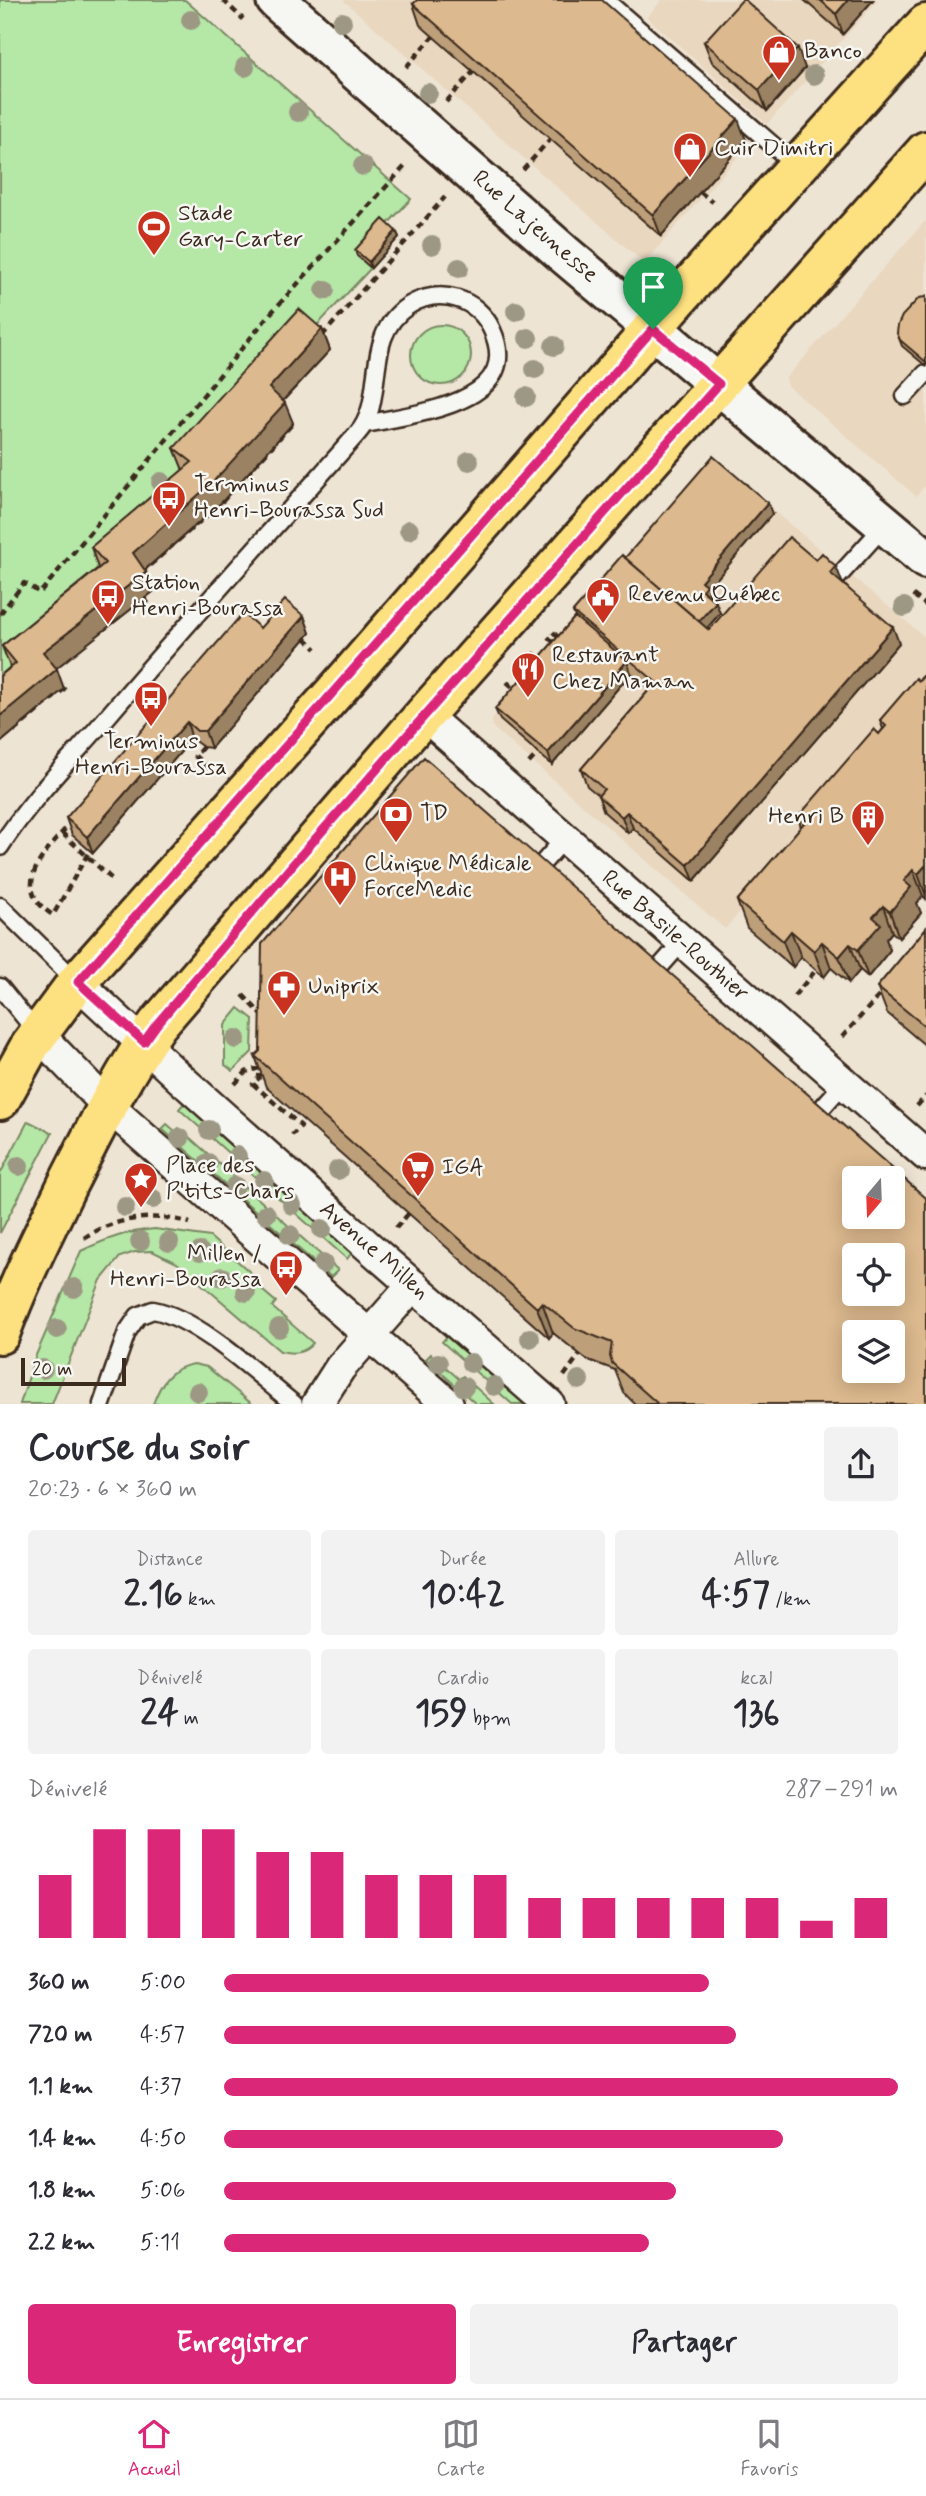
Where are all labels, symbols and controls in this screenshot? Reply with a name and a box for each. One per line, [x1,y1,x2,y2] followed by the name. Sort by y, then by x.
[760,33,798,82] shop icon: Banco
[804,37,862,67] place label: Banco
[671,130,709,179] shop icon: Cuir Dimitri
[714,134,833,164] place label: Cuir Dimitri
[466,164,604,290] street label: Rue Lajeunesse
[178,199,303,255] place label: Stade Gary-Carter
[135,208,173,257] sports icon: Stade Gary-Carter
[623,257,683,329] pin
[634,268,672,306] icon: arrive
[194,470,384,526] place label: Terminus Henri-Bourassa Sud
[150,479,188,528] bus stop icon: Terminus Henri-Bourassa Sud
[132,568,284,624] place label: Station Henri-Bourassa
[584,576,622,625] public building icon: Revenu Québec
[89,577,127,626] bus stop icon: Station Henri-Bourassa
[628,580,780,610] place label: Revenu Québec
[552,641,695,697] place label: Restaurant Chez Maman
[509,650,547,699] restaurant icon: Restaurant Chez Maman
[132,679,170,728] bus stop icon: Terminus Henri-Bourassa
[75,727,227,783] place label: Terminus Henri-Bourassa
[377,795,415,844] bank icon: TD
[849,798,887,847] building icon: Henri B
[420,799,448,829] place label: TD
[768,802,844,832] place label: Henri B
[364,849,532,905] place label: Clinique Médicale ForceMedic
[321,858,359,907] hospital icon: Clinique Médicale ForceMedic
[595,864,755,1009] street label: Rue Basile-Routhier
[265,968,303,1017] pharmacy icon: Uniprix
[308,972,379,1002] place label: Uniprix
[399,1149,437,1198] supermarket icon: IGA
[166,1151,294,1207] place label: Place des P'tits-Chars
[442,1153,484,1183] place label: IGA
[122,1160,160,1209] place icon: Place des P'tits-Chars
[842,1166,905,1228] north arrow
[842,1166,905,1383] map controls
[313,1195,435,1307] street label: Avenue Millen
[110,1239,262,1295] place label: Millen / Henri-Bourassa
[842,1243,905,1306] button: locate
[267,1248,305,1297] bus stop icon: Millen / Henri-Bourassa
[842,1320,905,1383] button: layers
[21,1355,126,1387] scale bar
[32,1357,72,1382] text: 20 m
[28,1424,249,1473] text: Course du soir
[824,1427,898,1501] button: share
[28,1475,197,1505] text: 20:23 · 6 × 360 m
[136,1547,203,1572] text: Distance
[439,1547,487,1572] text: Durée
[734,1547,779,1572] text: Allure
[124,1572,183,1618] text: 2.16
[421,1572,505,1618] text: 10:42
[702,1572,770,1618] text: 4:57
[183,1587,216,1612] text: km
[770,1587,811,1612] text: /km
[137,1666,202,1691] text: Dénivelé
[437,1666,489,1691] text: Cardio
[740,1666,772,1691] text: kcal
[140,1691,179,1737] text: 24
[415,1691,468,1737] text: 159
[733,1691,780,1737] text: 136
[179,1706,199,1731] text: m
[468,1706,511,1731] text: bpm
[28,1775,107,1805] text: Dénivelé
[785,1775,898,1805] text: 287–291 m
[28,1968,89,1998] text: 360 m
[140,1968,186,1998] text: 5:00
[28,2020,92,2050] text: 720 m
[140,2020,185,2050] text: 4:57
[28,2072,93,2102] text: 1.1 km
[140,2072,182,2102] text: 4:37
[28,2124,96,2154] text: 1.4 km
[140,2124,186,2154] text: 4:50
[28,2176,96,2206] text: 1.8 km
[140,2176,186,2206] text: 5:06
[28,2228,95,2258] text: 2.2 km
[140,2228,180,2258] text: 5:11
[28,2304,456,2384] button: Enregistrer
[470,2304,898,2384] button: Partager
[128,2415,181,2482] tab: Accueil
[436,2415,485,2482] tab: Carte
[741,2415,798,2482] tab: Favoris

